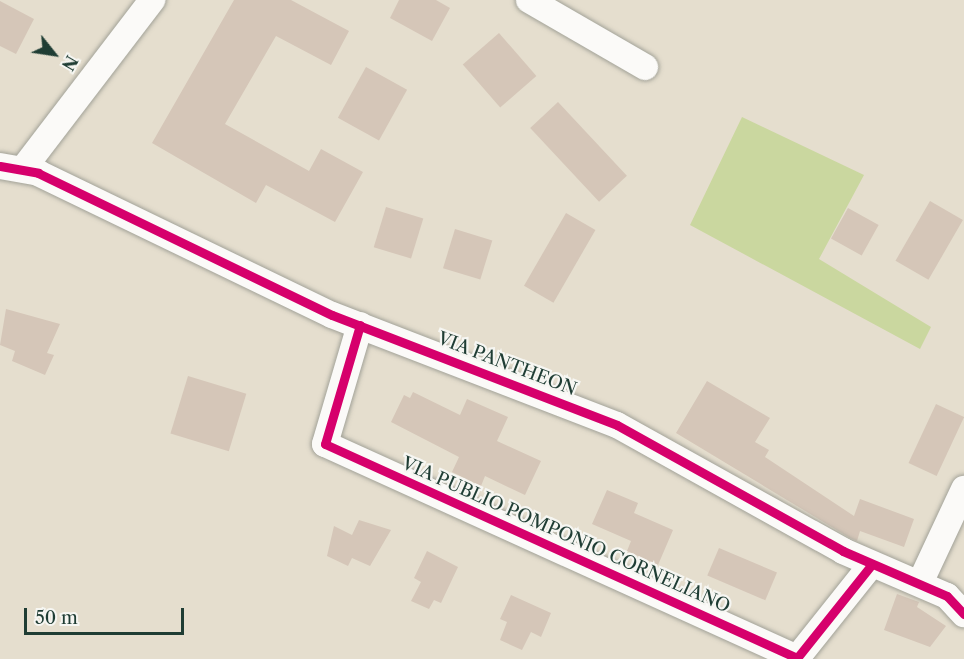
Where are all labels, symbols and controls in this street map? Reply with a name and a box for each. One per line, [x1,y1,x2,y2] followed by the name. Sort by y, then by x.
[24,24,84,84] north arrow
[57,52,82,74] text: N
[434,327,580,401] street label: VIA PANTHEON
[398,452,734,618] street label: VIA PUBLIO POMPONIO CORNELIANO
[27,596,188,634] scale bar
[35,607,78,629] text: 50 m

